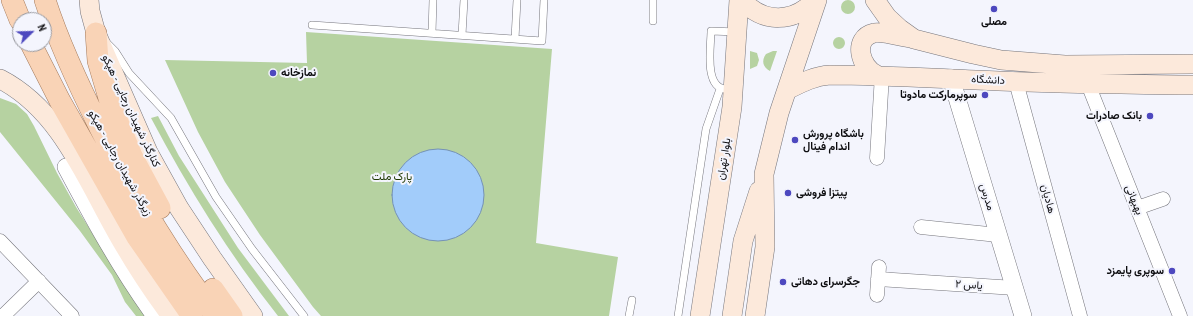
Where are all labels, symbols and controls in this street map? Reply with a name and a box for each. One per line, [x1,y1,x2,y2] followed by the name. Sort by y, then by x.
[989,4,999,14] marker: مصلی
[12,12,52,52] north arrow
[981,15,1007,29] place label: مصلی
[35,22,50,33] text: N
[99,53,163,169] street label: کنارگذر شهیدان رجایی - هپکو
[281,66,316,80] place label: نمازخانه
[268,68,278,78] marker: نمازخانه
[971,73,1005,87] street label: دانشگاه
[900,88,977,102] place label: سوپرمارکت مادوتا
[980,90,990,100] marker: سوپرمارکت مادوتا
[85,108,155,218] street label: زیرگذر شهیدان رجایی - هپکو
[1086,109,1142,123] place label: بانک صادرات
[1145,111,1155,121] marker: بانک صادرات
[803,127,864,153] place label: باشگاه پرورش اندام فینال
[790,135,800,145] marker: باشگاه پرورش اندام فینال
[714,137,734,181] street label: بلوار تهران
[372,170,412,184] park label: پارک ملت
[977,182,997,212] street label: مدرس
[1038,183,1058,215] street label: هادیان
[1122,183,1146,217] street label: بهبهانی
[796,186,847,200] place label: پیتزا فروشی
[783,188,793,198] marker: پیتزا فروشی
[1106,264,1164,278] place label: سوپری پایمزد
[1167,266,1177,276] marker: سوپری پایمزد
[791,275,860,289] place label: جگرسرای دهاتی
[778,277,788,287] marker: جگرسرای دهاتی
[955,277,983,293] street label: یاس ۲

